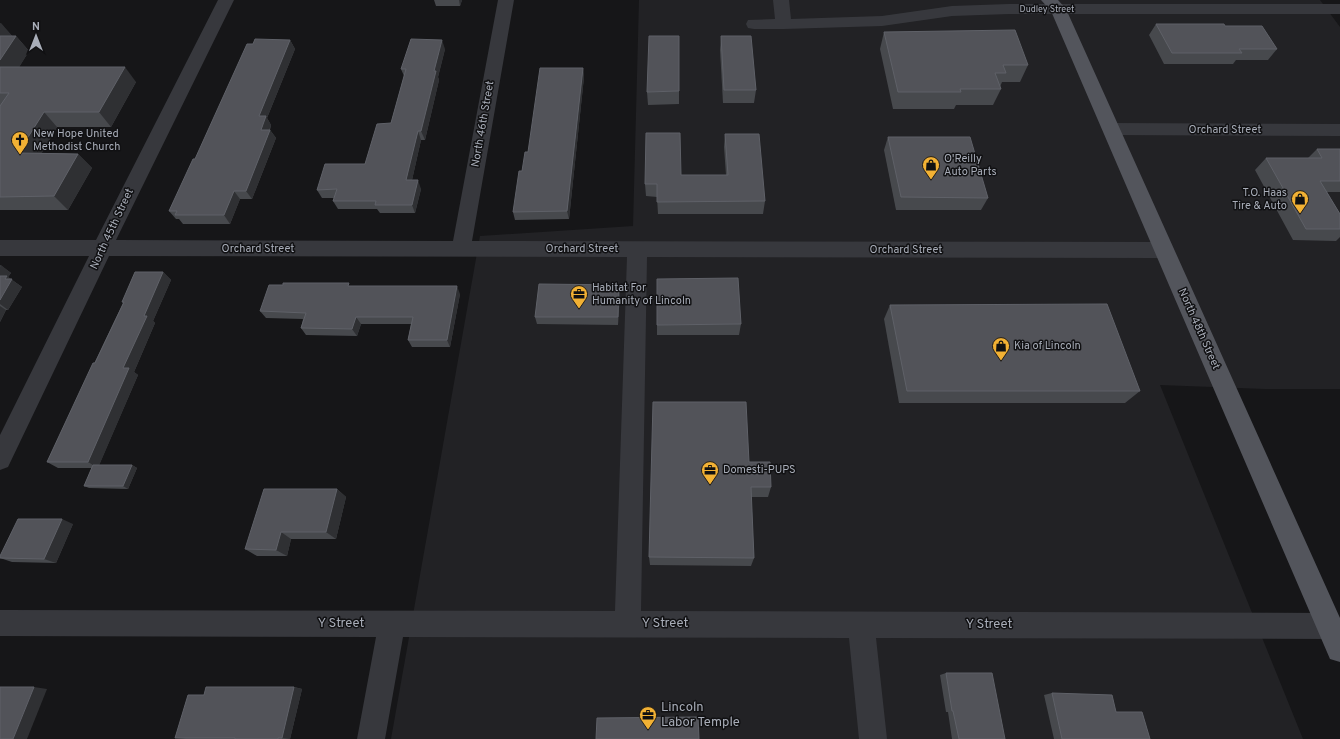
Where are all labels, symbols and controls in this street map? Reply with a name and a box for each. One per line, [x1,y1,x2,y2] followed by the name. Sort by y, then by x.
[1020,4,1074,15] street label: Dudley Street
[16,16,56,56] north arrow
[32,20,40,34] text: N
[469,80,497,168] street label: North 46th Street
[1189,123,1261,137] street label: Orchard Street
[33,127,120,154] place label: New Hope United Methodist Church
[10,130,30,155] church icon: New Hope United Methodist Church
[944,152,997,179] place label: O'Reilly Auto Parts
[921,155,941,180] shop icon: O'Reilly Auto Parts
[87,186,137,272] street label: North 45th Street
[1232,186,1287,213] place label: T.O. Haas Tire & Auto
[1290,189,1310,214] shop icon: T.O. Haas Tire & Auto
[222,242,294,256] street label: Orchard Street
[546,242,618,256] street label: Orchard Street
[870,243,942,257] street label: Orchard Street
[592,281,691,308] place label: Habitat For Humanity of Lincoln
[569,284,589,309] office icon: Habitat For Humanity of Lincoln
[1175,286,1223,372] street label: North 48th Street
[991,336,1011,361] shop icon: Kia of Lincoln
[1014,339,1081,353] place label: Kia of Lincoln
[700,460,720,485] office icon: Domesti-PUPS
[723,463,796,477] place label: Domesti-PUPS
[318,616,364,632] street label: Y Street
[642,616,688,632] street label: Y Street
[966,617,1012,633] street label: Y Street
[661,700,740,731] place label: Lincoln Labor Temple
[638,705,658,730] office icon: Lincoln Labor Temple

